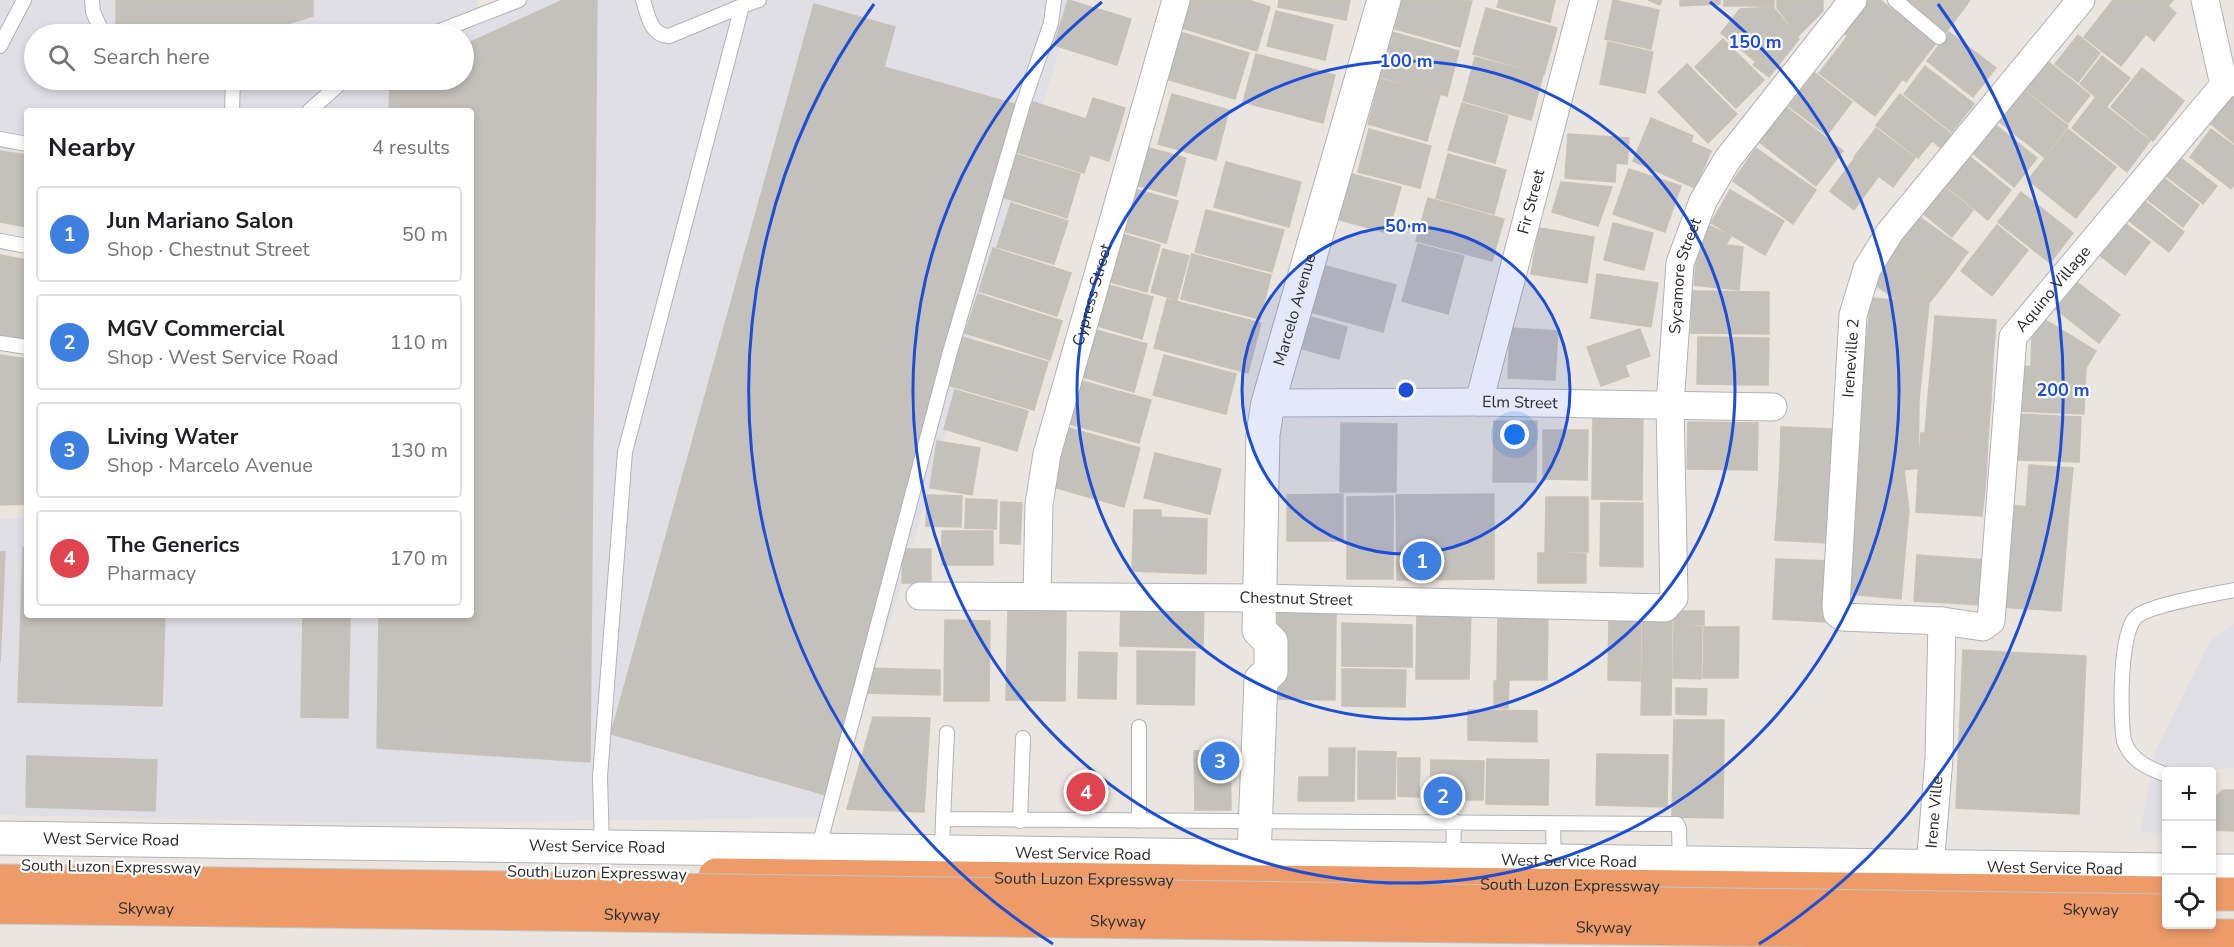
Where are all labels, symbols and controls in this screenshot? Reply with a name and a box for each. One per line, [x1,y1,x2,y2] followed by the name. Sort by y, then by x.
[24,24,474,90] search box
[1728,30,1782,54] text: 150 m
[45,41,78,74] icon: search
[93,42,210,72] text: Search here
[1379,49,1433,73] text: 100 m
[48,130,135,165] text: Nearby
[372,134,450,161] text: 4 results
[1512,167,1550,236] street label: Fir Street
[107,206,294,236] text: Jun Mariano Salon
[1385,214,1427,238] text: 50 m
[1664,215,1707,335] street label: Sycamore Street
[64,221,76,248] text: 1
[402,221,448,248] text: 50 m
[107,236,310,263] text: Shop · Chestnut Street
[1067,241,1117,349] street label: Cypress Street
[2011,241,2096,337] street label: Aquino Village
[1268,251,1321,368] street label: Marcelo Avenue
[107,314,285,344] text: MGV Commercial
[1837,318,1865,398] street label: Ireneville 2
[64,329,76,356] text: 2
[390,329,448,356] text: 110 m
[107,344,338,371] text: Shop · West Service Road
[2036,378,2090,402] text: 200 m
[1396,380,1416,400] centre of rings
[1482,391,1558,414] street label: Elm Street
[1500,420,1529,449] your location
[107,422,238,452] text: Living Water
[64,437,76,464] text: 3
[390,437,448,464] text: 130 m
[107,452,313,479] text: Shop · Marcelo Avenue
[107,530,240,560] text: The Generics
[1402,538,1442,584] pin: 1
[64,545,76,572] text: 4
[390,545,448,572] text: 170 m
[107,560,196,587] text: Pharmacy
[1239,587,1353,611] street label: Chestnut Street
[1200,738,1240,783] pin: 3
[2162,767,2216,929] map controls
[2162,767,2216,821] button: +
[1066,770,1106,814] pin: 4
[1424,774,1462,818] pin: 2
[1921,775,1948,849] street label: Irene Ville
[2162,821,2216,875] button: −
[43,828,179,852] street label: West Service Road
[529,835,665,859] street label: West Service Road
[1015,842,1151,866] street label: West Service Road
[1501,849,1637,873] street label: West Service Road
[21,854,202,880] street label: South Luzon Expressway
[1986,856,2123,880] street label: West Service Road
[507,860,688,886] street label: South Luzon Expressway
[994,867,1175,892] street label: South Luzon Expressway
[1480,873,1661,898] street label: South Luzon Expressway
[2162,875,2216,929] button: locate
[118,898,175,920] street label: Skyway
[2063,899,2120,921] street label: Skyway
[604,904,661,927] street label: Skyway
[1090,910,1147,933] street label: Skyway
[1576,916,1633,939] street label: Skyway

